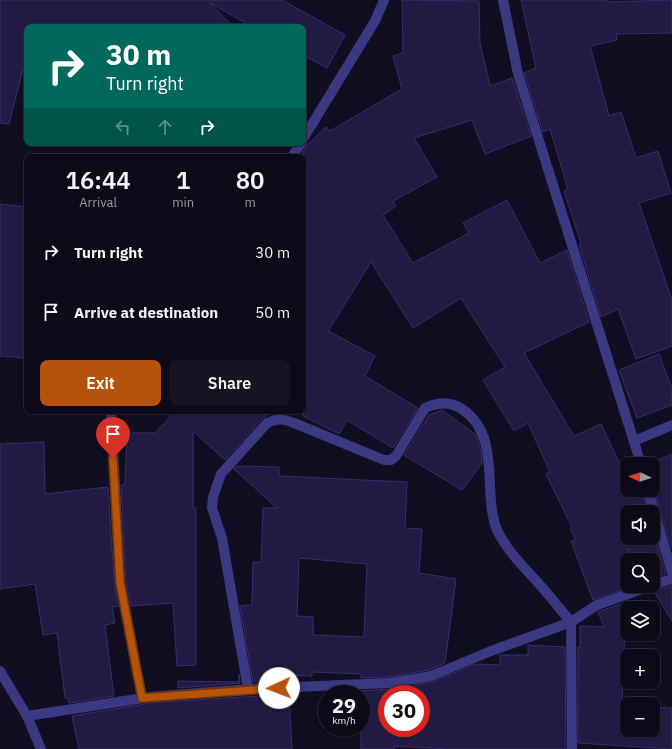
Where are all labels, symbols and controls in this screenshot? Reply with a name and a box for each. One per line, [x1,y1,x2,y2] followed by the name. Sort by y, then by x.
[106,36,171,73] text: 30 m
[40,40,92,92] icon: right
[106,72,184,95] text: Turn right
[112,116,134,138] icon: left
[154,116,176,138] icon: ahead
[196,116,218,138] icon: right
[65,164,131,196] text: 16:44
[176,164,190,196] text: 1
[236,164,265,196] text: 80
[79,194,117,211] text: Arrival
[172,194,194,211] text: min
[244,194,256,211] text: m
[40,241,62,263] icon: right
[74,243,143,262] text: Turn right
[255,243,290,262] text: 30 m
[40,301,62,323] icon: arrive
[74,303,218,322] text: Arrive at destination
[255,303,290,322] text: 50 m
[40,360,161,406] button: Exit
[169,360,290,406] button: Share
[96,417,130,458] pin
[102,423,124,445] icon: arrive
[620,457,660,497] north arrow
[620,457,660,737] map controls
[620,505,660,545] button: sound
[620,553,660,593] button: search
[620,601,660,641] button: layers
[620,649,660,689] button: +
[258,667,300,709] position arrow
[378,685,430,737] speed limit sign: 30
[332,692,356,719] text: 29
[620,697,660,737] button: −
[332,714,356,727] text: km/h

